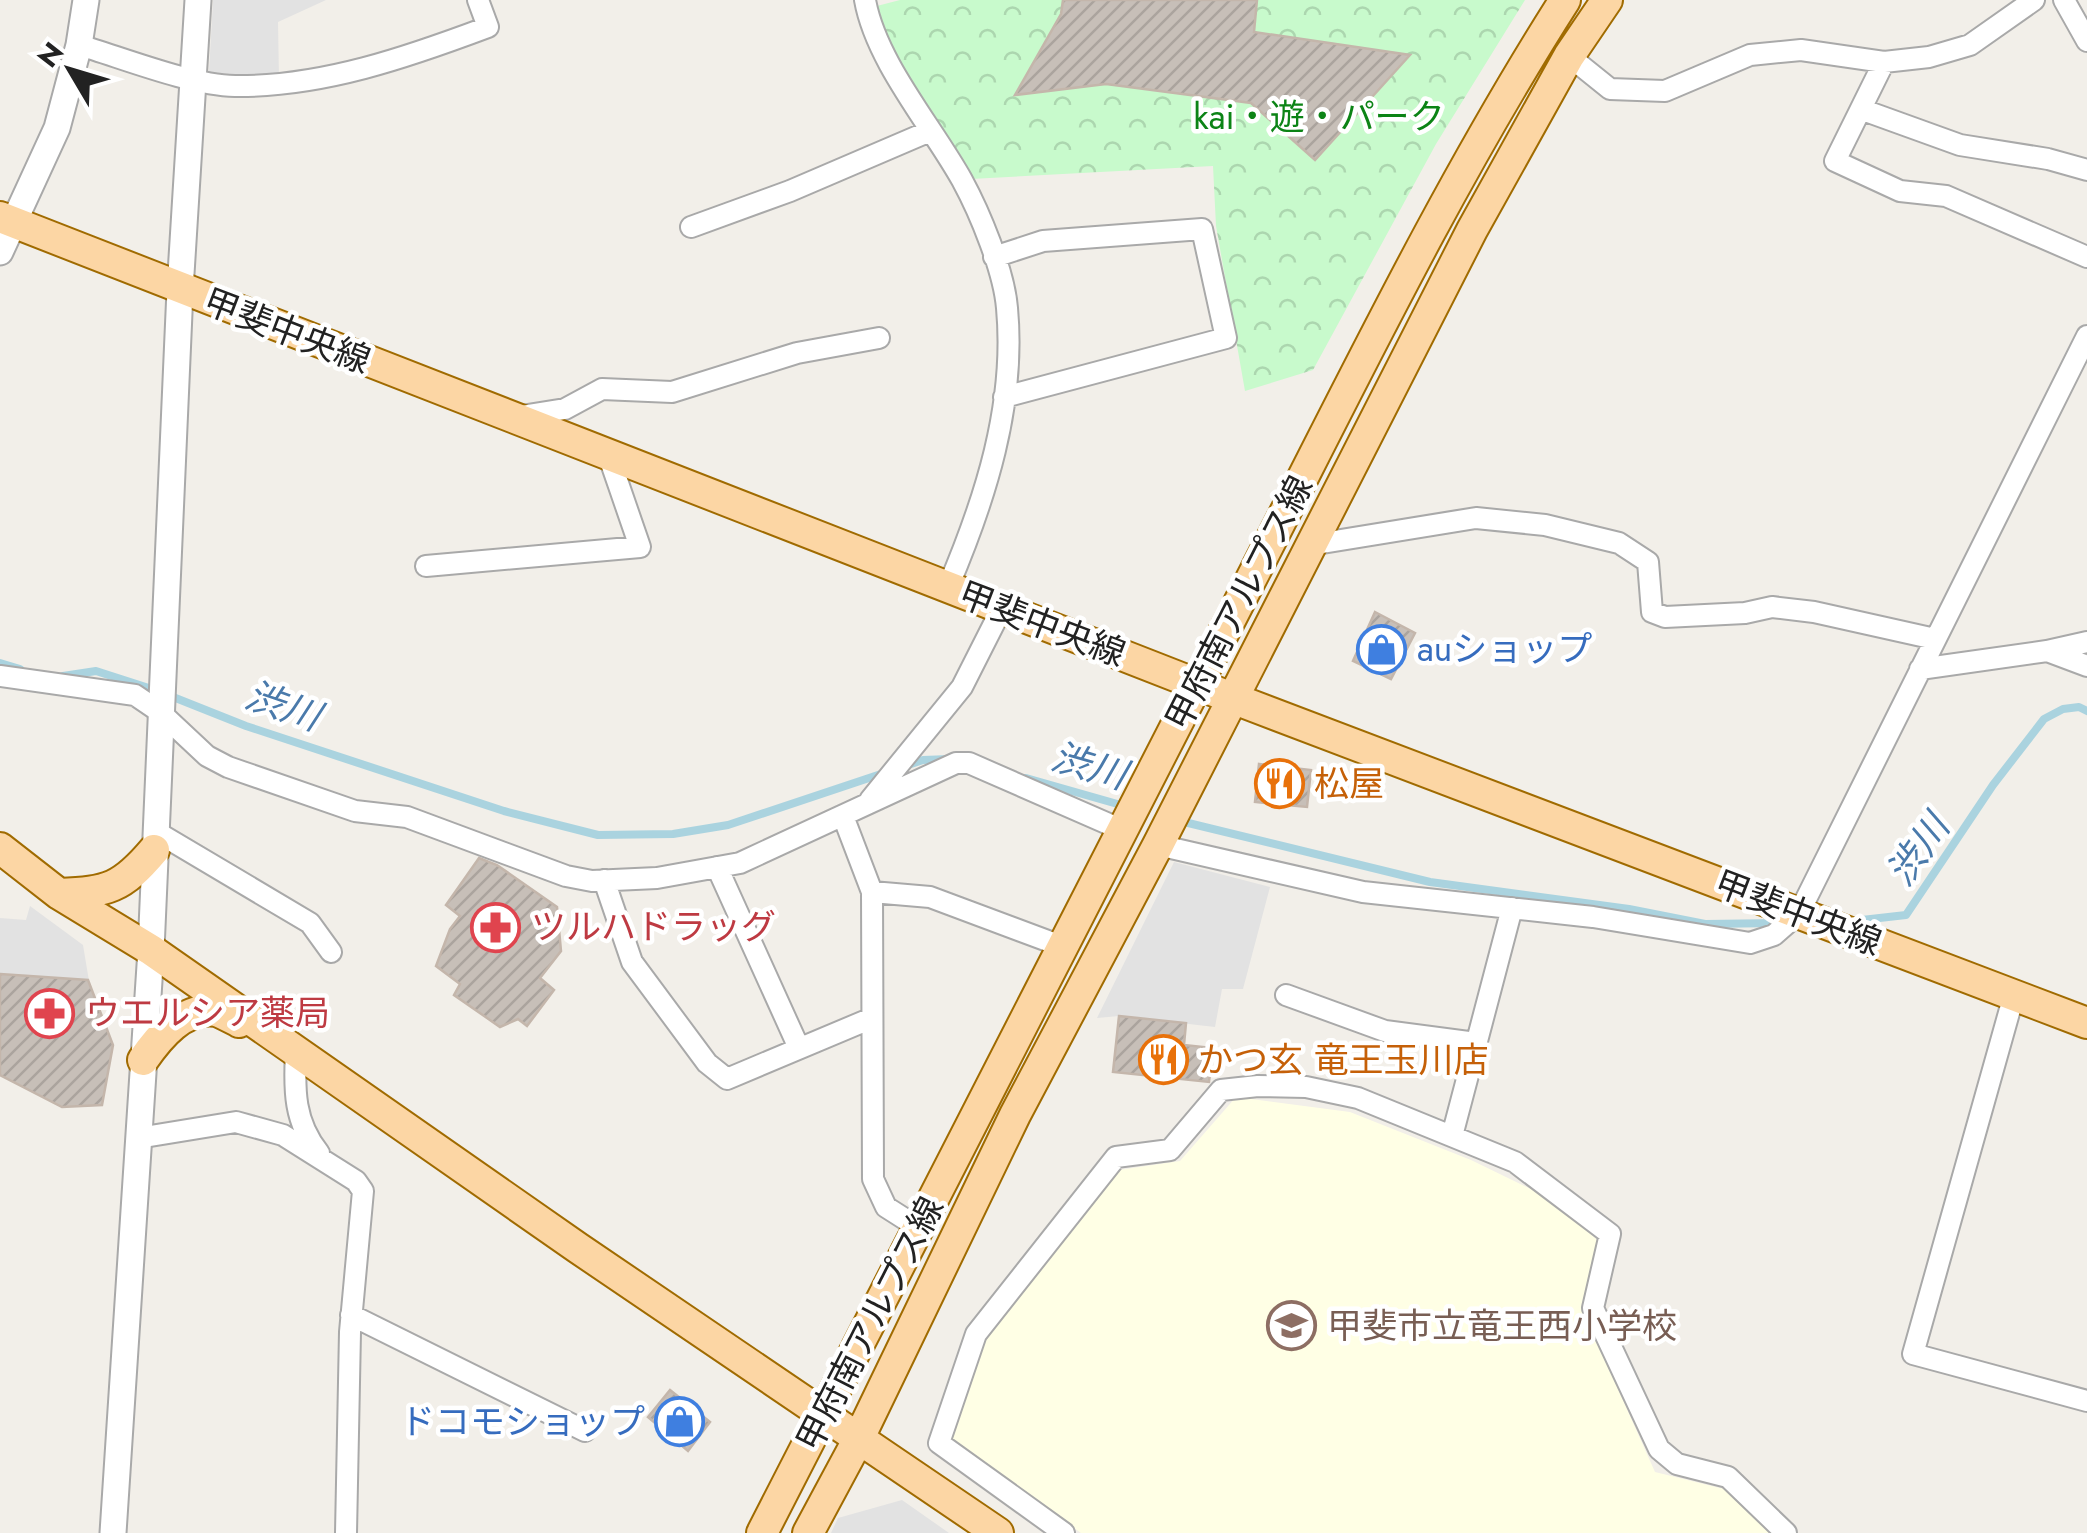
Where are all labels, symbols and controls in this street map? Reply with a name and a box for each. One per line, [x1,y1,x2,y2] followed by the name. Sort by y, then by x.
[20,20,120,120] north arrow
[28,34,74,76] text: N
[1193,92,1445,142] park label: kai・遊・パーク
[196,276,378,386] street label: 甲斐中央線
[1153,467,1325,739] street label: 甲府南アルプス線
[951,569,1133,679] street label: 甲斐中央線
[1356,623,1408,675] shop icon: auショップ
[1417,624,1592,674] place label: auショップ
[238,667,332,745] water label: 渋川
[1045,729,1137,804] water label: 渋川
[1253,758,1305,810] restaurant icon: 松屋
[1314,759,1384,809] place label: 松屋
[1873,800,1964,897] water label: 渋川
[1707,858,1889,968] street label: 甲斐中央線
[470,901,522,953] pharmacy icon: ツルハドラッグ
[531,902,776,952] place label: ツルハドラッグ
[24,987,76,1039] pharmacy icon: ウエルシア薬局
[85,988,330,1038] place label: ウエルシア薬局
[1137,1034,1189,1086] restaurant icon: かつ玄 竜王玉川店
[1198,1035,1489,1085] place label: かつ玄 竜王玉川店
[784,1188,956,1460] street label: 甲府南アルプス線
[1266,1300,1318,1352] school or university icon: 甲斐市立竜王西小学校
[1327,1301,1677,1351] place label: 甲斐市立竜王西小学校
[654,1396,706,1448] shop icon: ドコモショップ
[400,1397,645,1447] place label: ドコモショップ

